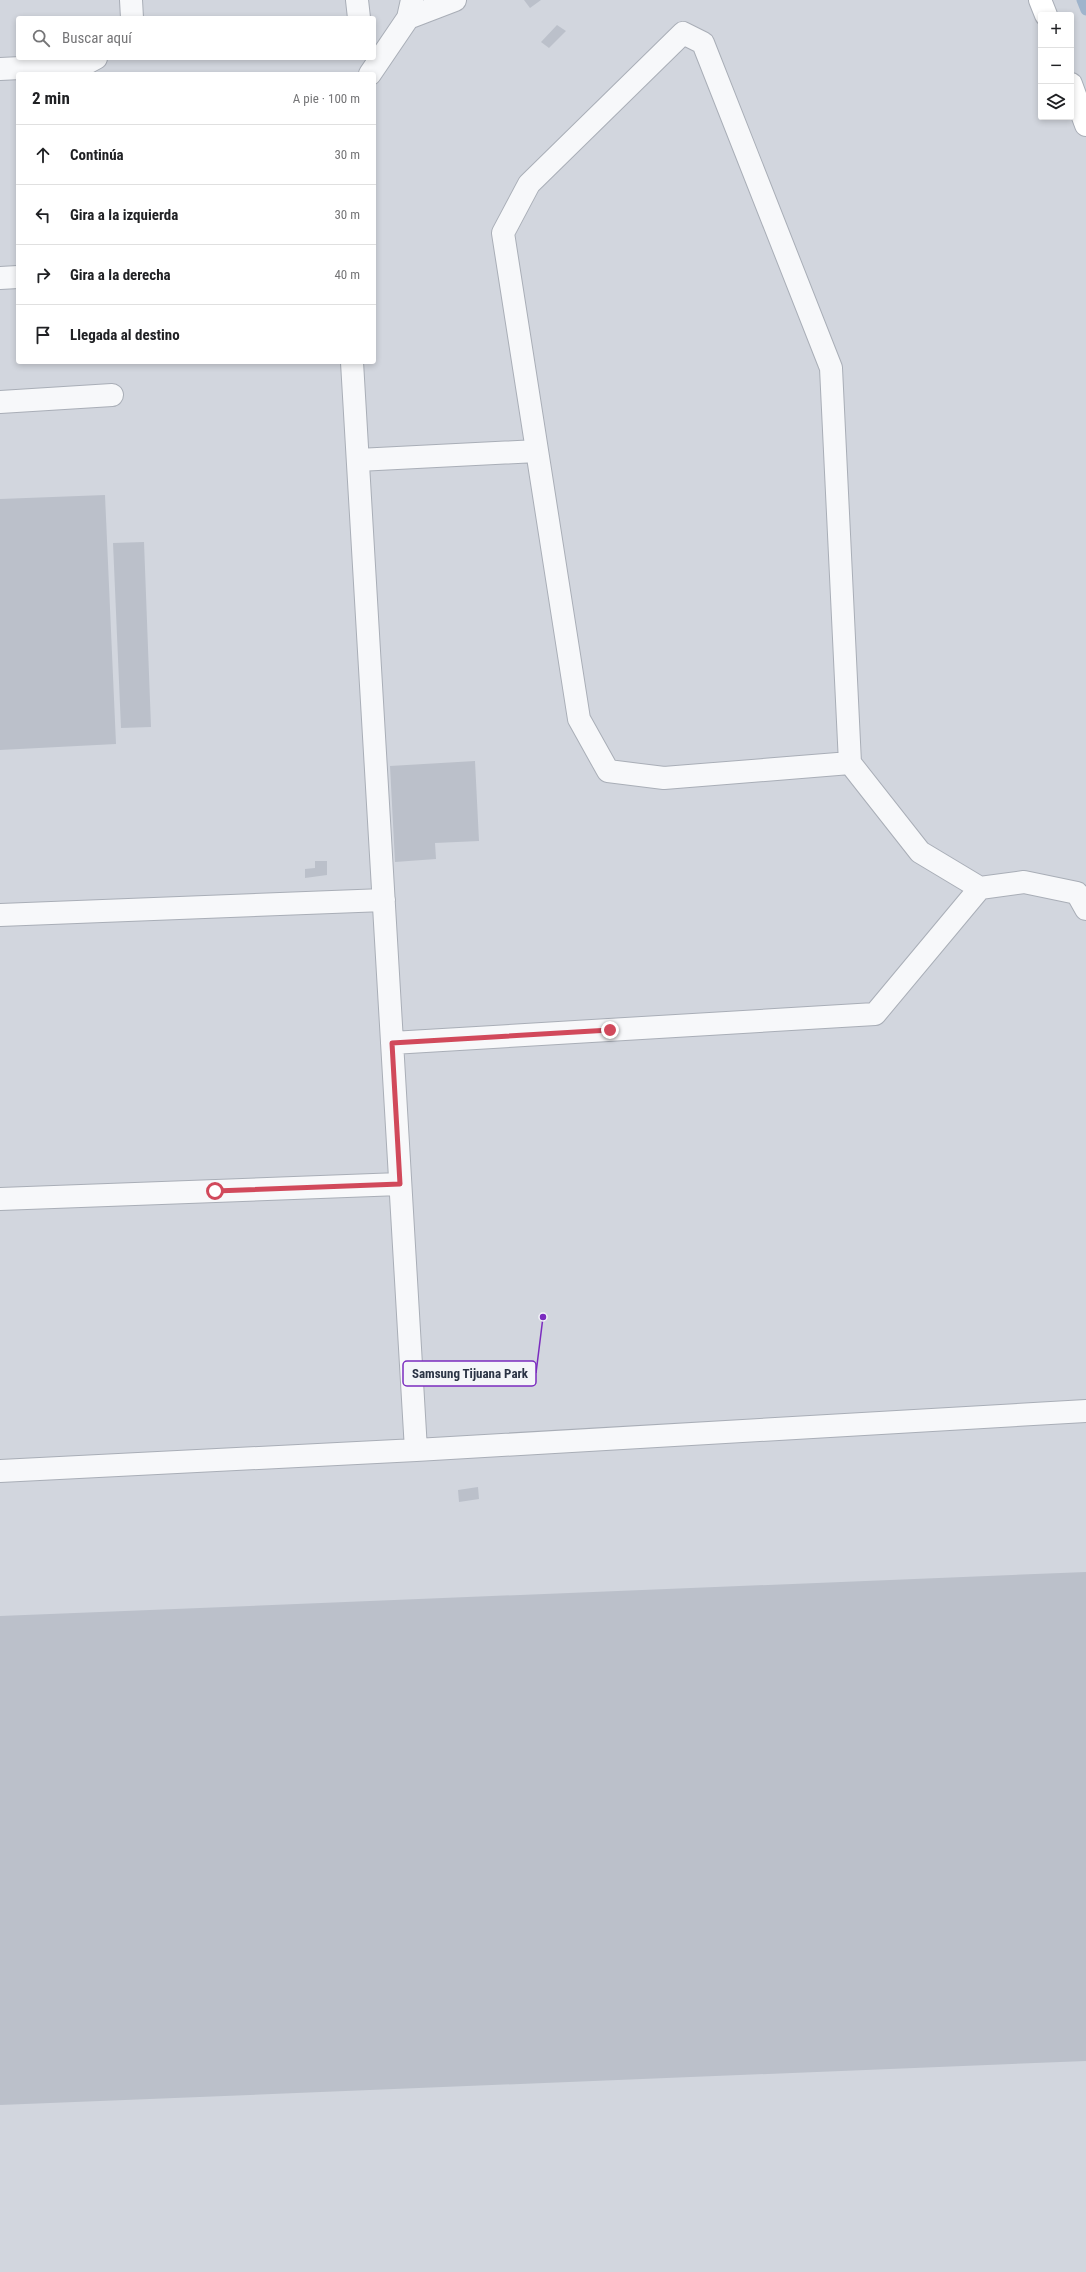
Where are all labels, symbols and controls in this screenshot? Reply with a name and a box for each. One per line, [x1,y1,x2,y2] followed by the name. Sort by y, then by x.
[1038,12,1074,120] map controls
[1038,12,1074,48] button: +
[16,16,376,60] search box
[30,27,52,49] icon: search
[62,29,132,47] text: Buscar aquí
[1038,48,1074,84] button: −
[1038,84,1074,120] button: layers
[32,88,70,108] text: 2 min
[293,91,360,106] text: A pie · 100 m
[32,144,54,166] icon: ahead
[70,146,124,164] text: Continúa
[334,147,360,162] text: 30 m
[32,204,54,226] icon: left
[70,206,178,224] text: Gira a la izquierda
[334,207,360,222] text: 30 m
[32,264,54,286] icon: right
[70,266,171,284] text: Gira a la derecha
[334,267,360,282] text: 40 m
[32,324,54,346] icon: arrive
[70,326,180,344] text: Llegada al destino
[601,1021,619,1039] route end
[206,1182,224,1200] route start
[403,1361,536,1386] callout: Samsung Tijuana Park
[412,1366,529,1381] text: Samsung Tijuana Park

